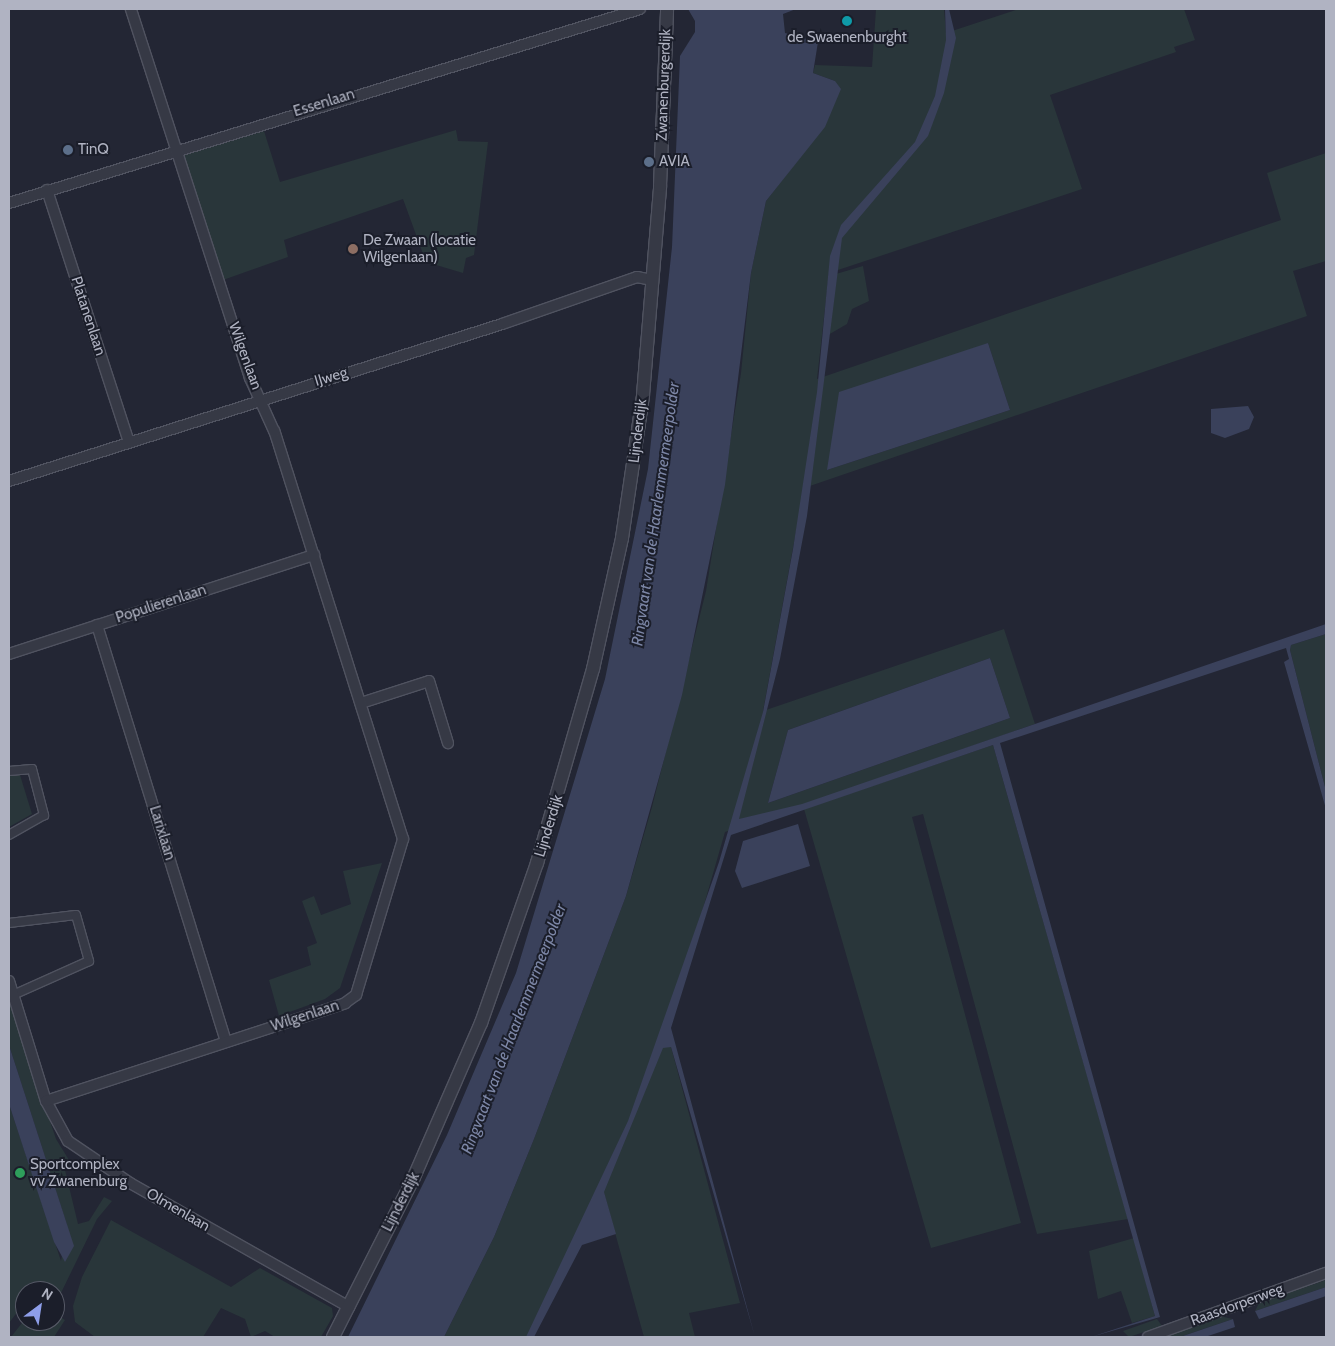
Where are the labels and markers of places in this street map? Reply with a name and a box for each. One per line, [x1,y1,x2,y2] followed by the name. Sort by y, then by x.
[841,15,853,27] marker: de Swaenenburght
[787,29,907,47] place label: de Swaenenburght
[78,141,109,159] place label: TinQ
[62,144,74,156] marker: TinQ
[659,153,690,171] place label: AVIA
[643,156,655,168] marker: AVIA
[363,231,476,266] place label: De Zwaan (locatie Wilgenlaan)
[347,243,359,255] marker: De Zwaan (locatie Wilgenlaan)
[30,1155,127,1190] place label: Sportcomplex vv Zwanenburg
[14,1167,26,1179] marker: Sportcomplex vv Zwanenburg

